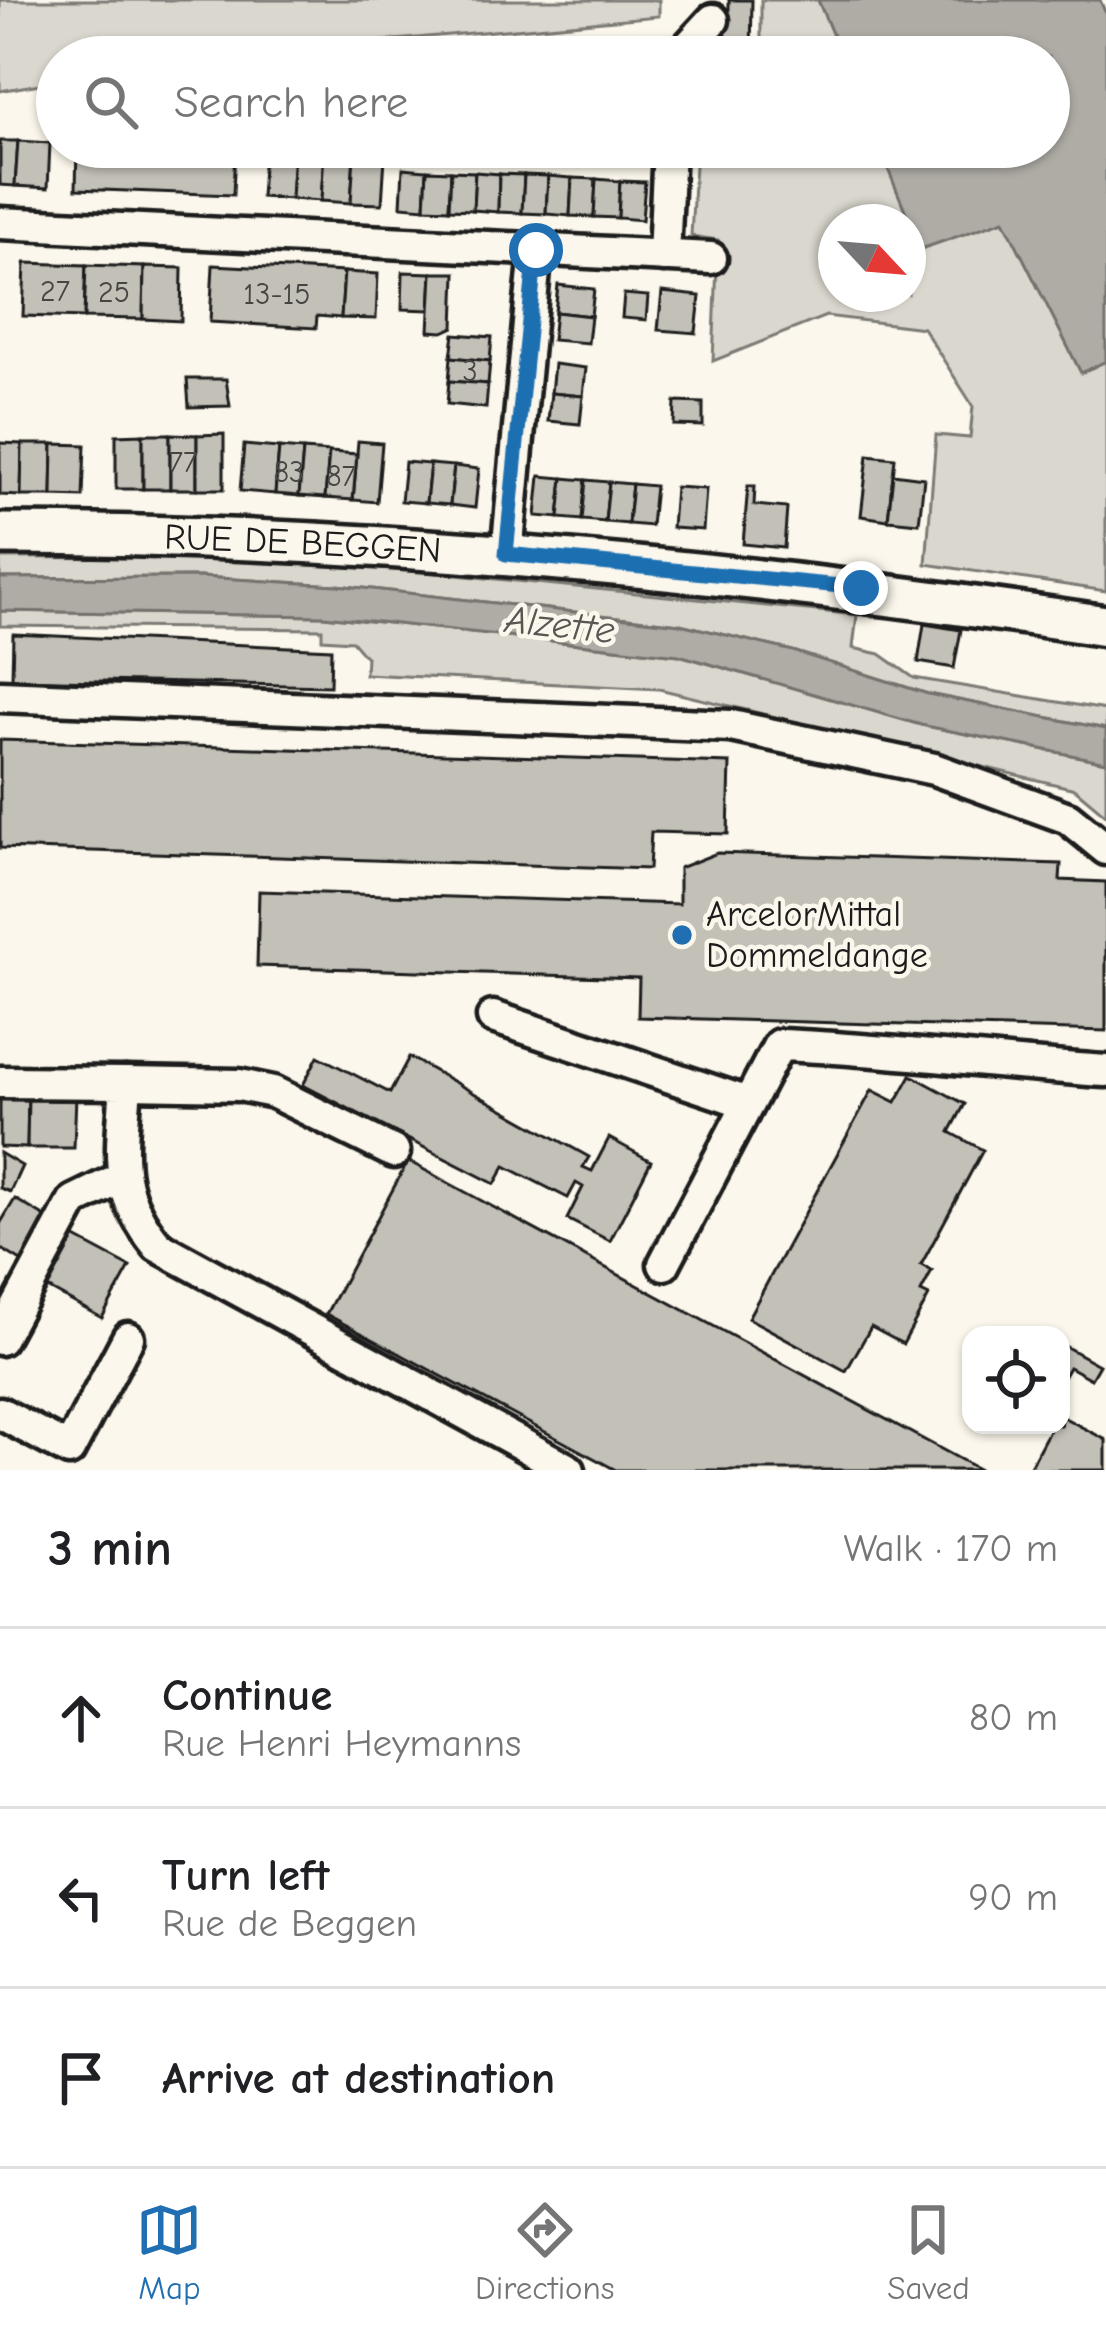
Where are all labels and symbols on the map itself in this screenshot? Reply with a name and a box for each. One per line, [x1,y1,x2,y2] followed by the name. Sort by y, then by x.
[818,204,926,312] north arrow
[509,223,563,277] route start
[40,274,70,309] house number: 27
[98,275,130,310] house number: 25
[243,277,311,312] house number: 13-15
[462,354,478,389] house number: 3
[169,445,197,480] house number: 77
[274,455,304,490] house number: 83
[326,459,356,494] house number: 87
[164,516,443,571] street label: RUE DE BEGGEN
[834,561,888,615] route end
[502,597,617,653] water label: Alzette
[706,894,928,976] place label: ArcelorMittal Dommeldange
[669,922,695,948] marker: ArcelorMittal Dommeldange

